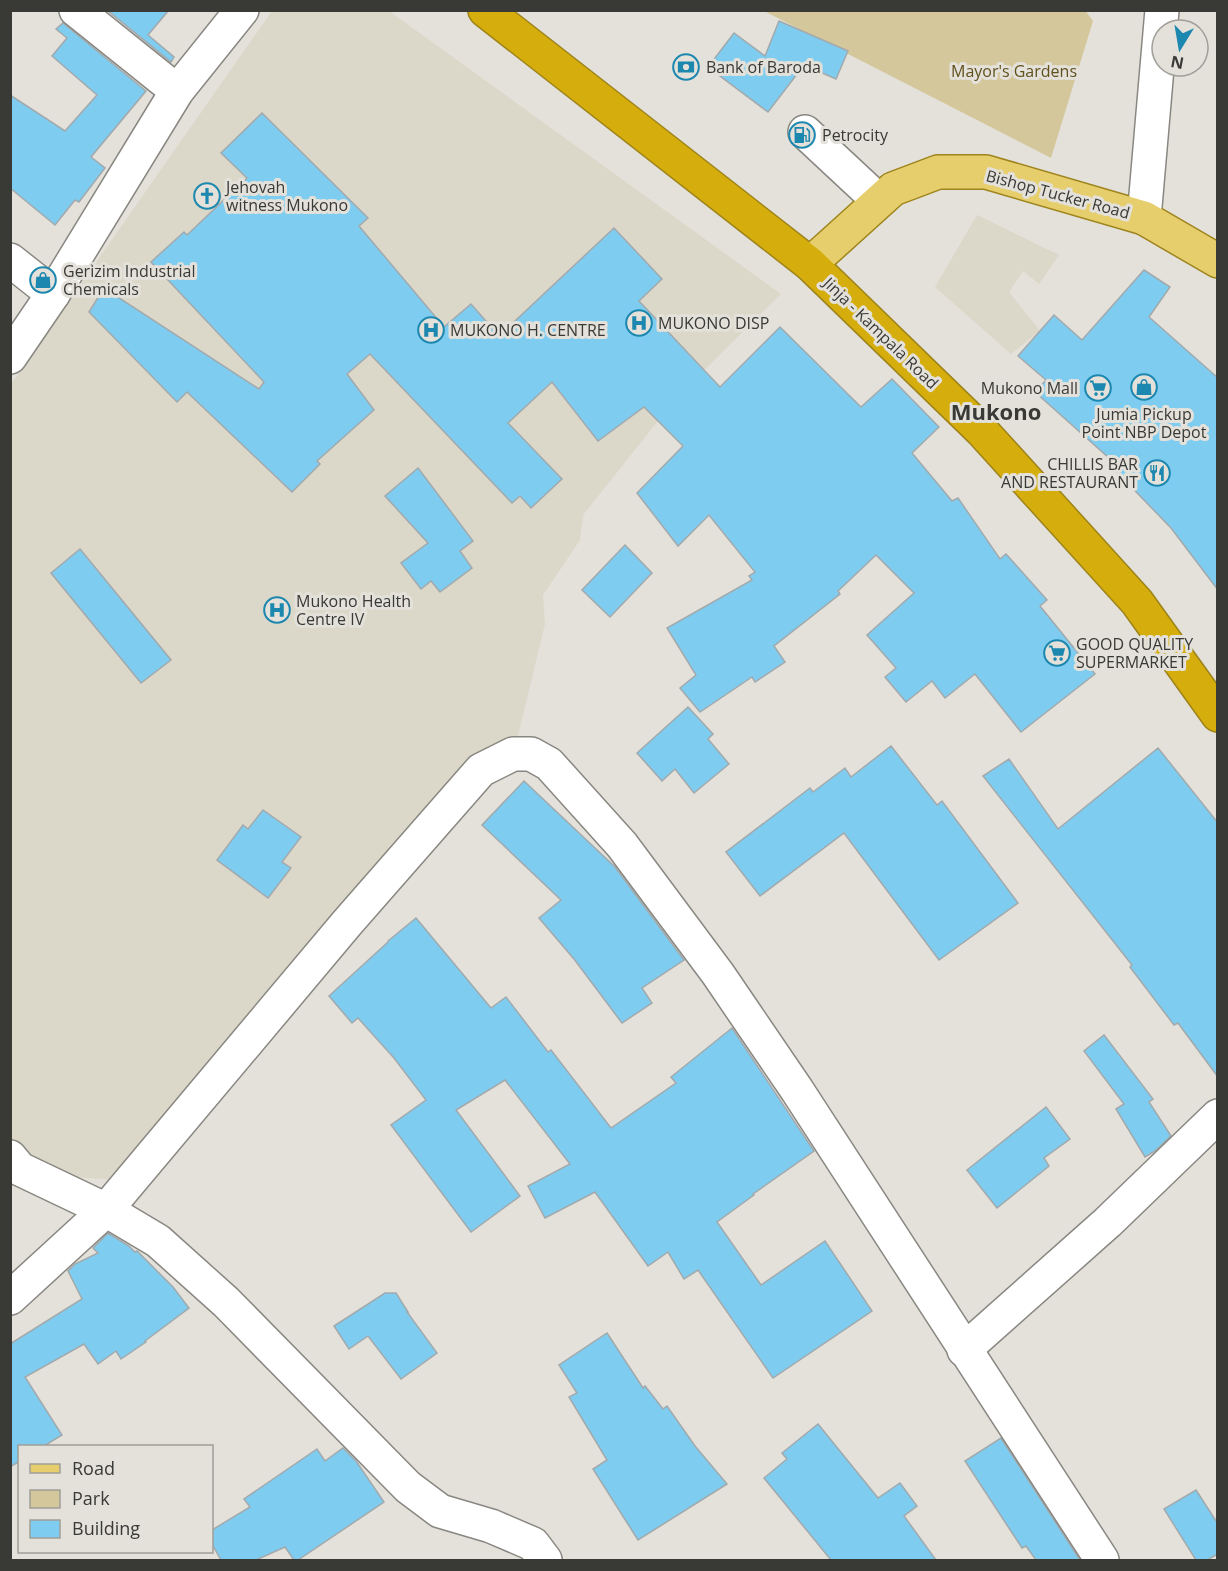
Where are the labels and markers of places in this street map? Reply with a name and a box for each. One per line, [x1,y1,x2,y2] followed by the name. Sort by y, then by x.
[671,52,701,82] bank icon: Bank of Baroda
[706,56,821,78] place label: Bank of Baroda
[787,120,817,150] fuel station icon: Petrocity
[822,124,889,146] place label: Petrocity
[224,176,348,216] place label: Jehovah witness Mukono
[192,181,222,211] church icon: Jehovah witness Mukono
[63,260,195,300] place label: Gerizim Industrial Chemicals
[28,265,58,295] shop icon: Gerizim Industrial Chemicals
[624,308,654,338] hospital icon: MUKONO DISP
[658,312,769,334] place label: MUKONO DISP
[416,315,446,345] hospital icon: MUKONO H. CENTRE
[450,319,606,341] place label: MUKONO H. CENTRE
[1129,372,1159,402] shop icon: Jumia Pickup Point NBP Depot
[1083,373,1113,403] supermarket icon: Mukono Mall
[981,377,1078,399] place label: Mukono Mall
[1082,403,1207,443] place label: Jumia Pickup Point NBP Depot
[1001,453,1138,493] place label: CHILLIS BAR AND RESTAURANT
[1142,458,1172,488] restaurant icon: CHILLIS BAR AND RESTAURANT
[296,590,411,630] place label: Mukono Health Centre IV
[262,595,292,625] hospital icon: Mukono Health Centre IV
[1076,633,1193,673] place label: GOOD QUALITY SUPERMARKET
[1042,638,1072,668] supermarket icon: GOOD QUALITY SUPERMARKET

